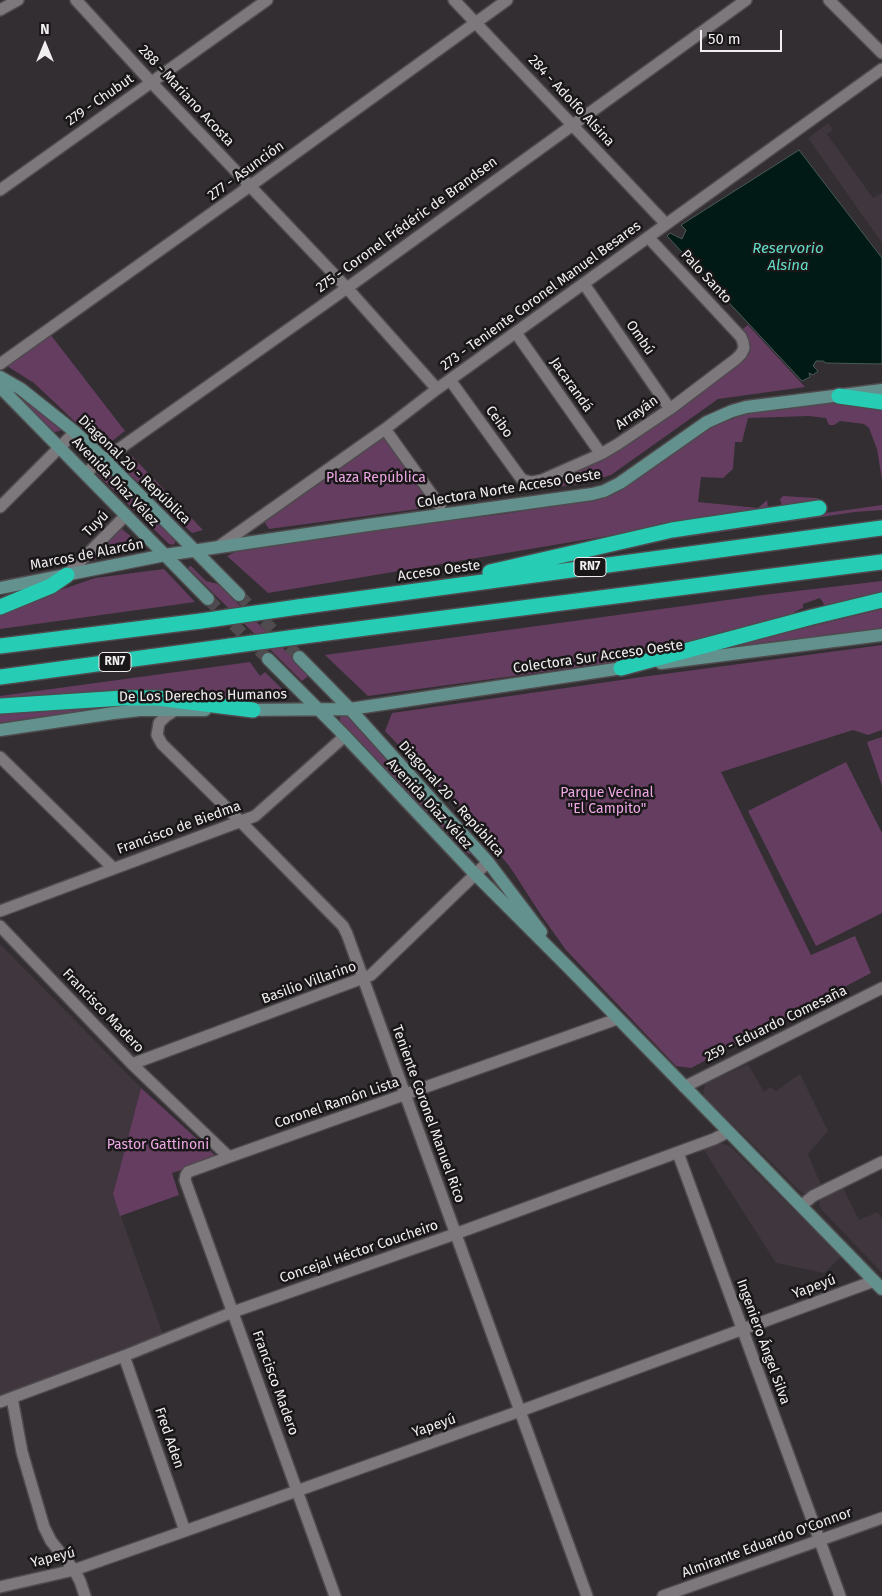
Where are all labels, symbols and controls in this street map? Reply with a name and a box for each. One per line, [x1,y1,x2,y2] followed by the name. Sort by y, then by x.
[20,20,70,70] north arrow
[702,20,784,52] scale bar
[40,21,50,38] text: N
[708,30,741,48] text: 50 m
[135,42,237,150] street label: 288 - Mariano Acosta
[524,52,618,150] street label: 284 - Adolfo Alsina
[63,71,137,129] street label: 279 - Chubut
[205,138,287,204] street label: 277 - Asunción
[313,154,501,296] street label: 275 - Coronel Frédéric de Brandsen
[438,218,644,374] street label: 273 - Teniente Coronel Manuel Besares
[752,240,824,275] water label: Reservorio Alsina
[677,247,735,307] street label: Palo Santo
[622,318,658,358] street label: Ombú
[546,354,596,416] street label: Jacarandá
[612,392,662,434] street label: Arrayán
[482,403,516,441] street label: Ceibo
[74,412,194,528] street label: Diagonal 20 - República
[68,434,162,530] street label: Avenida Díaz Vélez
[416,466,602,512] street label: Colectora Norte Acceso Oeste
[326,470,426,486] park label: Plaza República
[80,508,112,540] street label: Tuyú
[29,536,145,574] street label: Marcos de Alarcón
[397,557,481,585] street label: Acceso Oeste
[574,558,606,576] road number: RN7
[512,637,684,677] street label: Colectora Sur Acceso Oeste
[99,652,131,672] road number: RN7
[119,686,287,706] street label: De Los Derechos Humanos
[395,738,507,860] street label: Diagonal 20 - República
[383,755,475,853] street label: Avenida Díaz Vélez
[560,785,654,818] park label: Parque Vecinal "El Campito"
[115,798,243,858] street label: Francisco de Biedma
[259,958,359,1008] street label: Basilio Villarino
[59,966,147,1056] street label: Francisco Madero
[702,982,850,1066] street label: 259 - Eduardo Comesaña
[388,1023,468,1205] street label: Teniente Coronel Manuel Rico
[273,1074,401,1132] street label: Coronel Ramón Lista
[107,1137,209,1153] park label: Pastor Gattinoni
[277,1217,441,1287] street label: Concejal Héctor Coucheiro
[790,1271,838,1303] street label: Yapeyú
[732,1277,794,1407] street label: Ingeniero Ángel Silva
[248,1328,302,1438] street label: Francisco Madero
[151,1405,187,1471] street label: Fred Aden
[410,1411,458,1441] street label: Yapeyú
[680,1504,854,1582] street label: Almirante Eduardo O'Connor
[29,1544,77,1572] street label: Yapeyú

